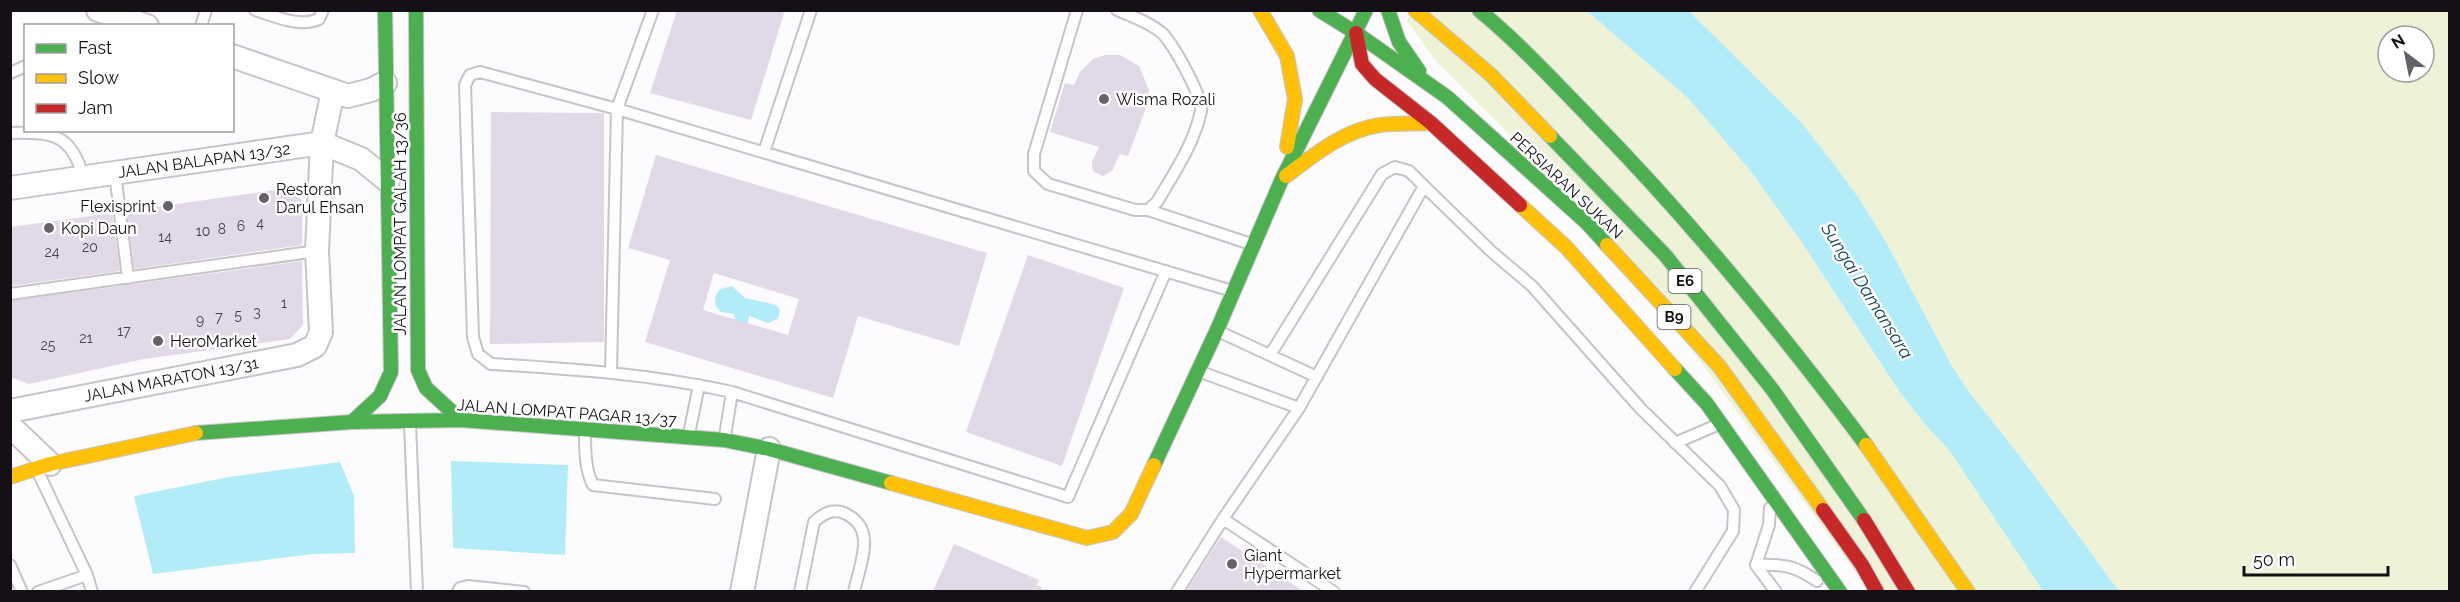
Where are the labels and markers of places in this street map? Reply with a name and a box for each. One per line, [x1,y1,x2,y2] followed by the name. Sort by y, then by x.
[1116,90,1215,109] place label: Wisma Rozali
[1097,92,1111,106] marker: Wisma Rozali
[276,180,364,217] place label: Restoran Darul Ehsan
[257,191,271,205] marker: Restoran Darul Ehsan
[80,197,157,216] place label: Flexisprint
[161,199,175,213] marker: Flexisprint
[61,219,137,238] place label: Kopi Daun
[42,221,56,235] marker: Kopi Daun
[170,332,257,351] place label: HeroMarket
[151,334,165,348] marker: HeroMarket
[1244,546,1342,583] place label: Giant Hypermarket
[1225,557,1239,571] marker: Giant Hypermarket

